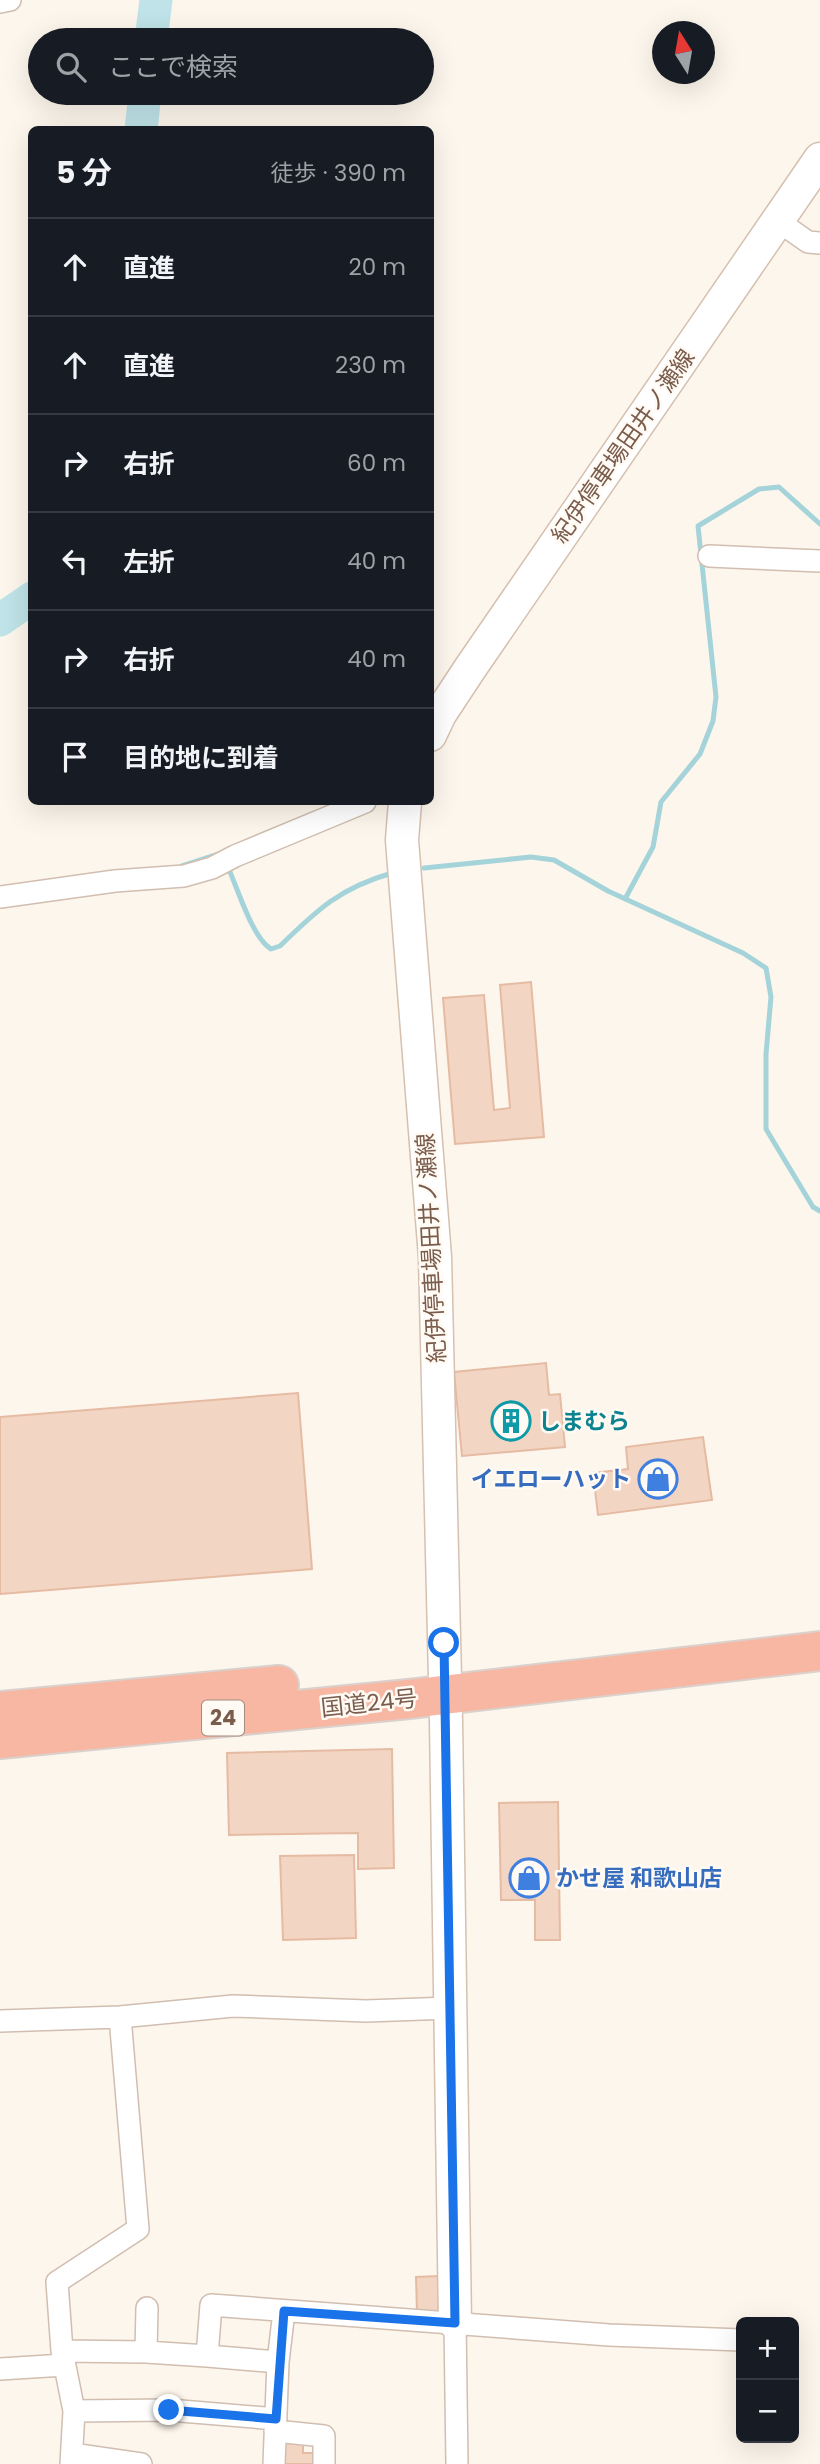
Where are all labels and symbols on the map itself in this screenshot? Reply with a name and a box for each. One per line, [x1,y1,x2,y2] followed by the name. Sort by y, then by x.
[652,21,715,84] north arrow
[544,343,702,549] street label: 紀伊停車場田井ノ瀬線
[409,1132,453,1364] street label: 紀伊停車場田井ノ瀬線
[490,1400,532,1442] building icon: しまむら
[538,1405,630,1437] place label: しまむら
[637,1458,679,1500] shop icon: イエローハット
[471,1463,631,1495] place label: イエローハット
[428,1627,459,1658] route start
[319,1682,419,1724] street label: 国道24号
[202,1700,244,1736] road number: 24
[508,1857,550,1899] shop icon: かせ屋 和歌山店
[556,1862,722,1894] place label: かせ屋 和歌山店
[153,2394,184,2425] route end

